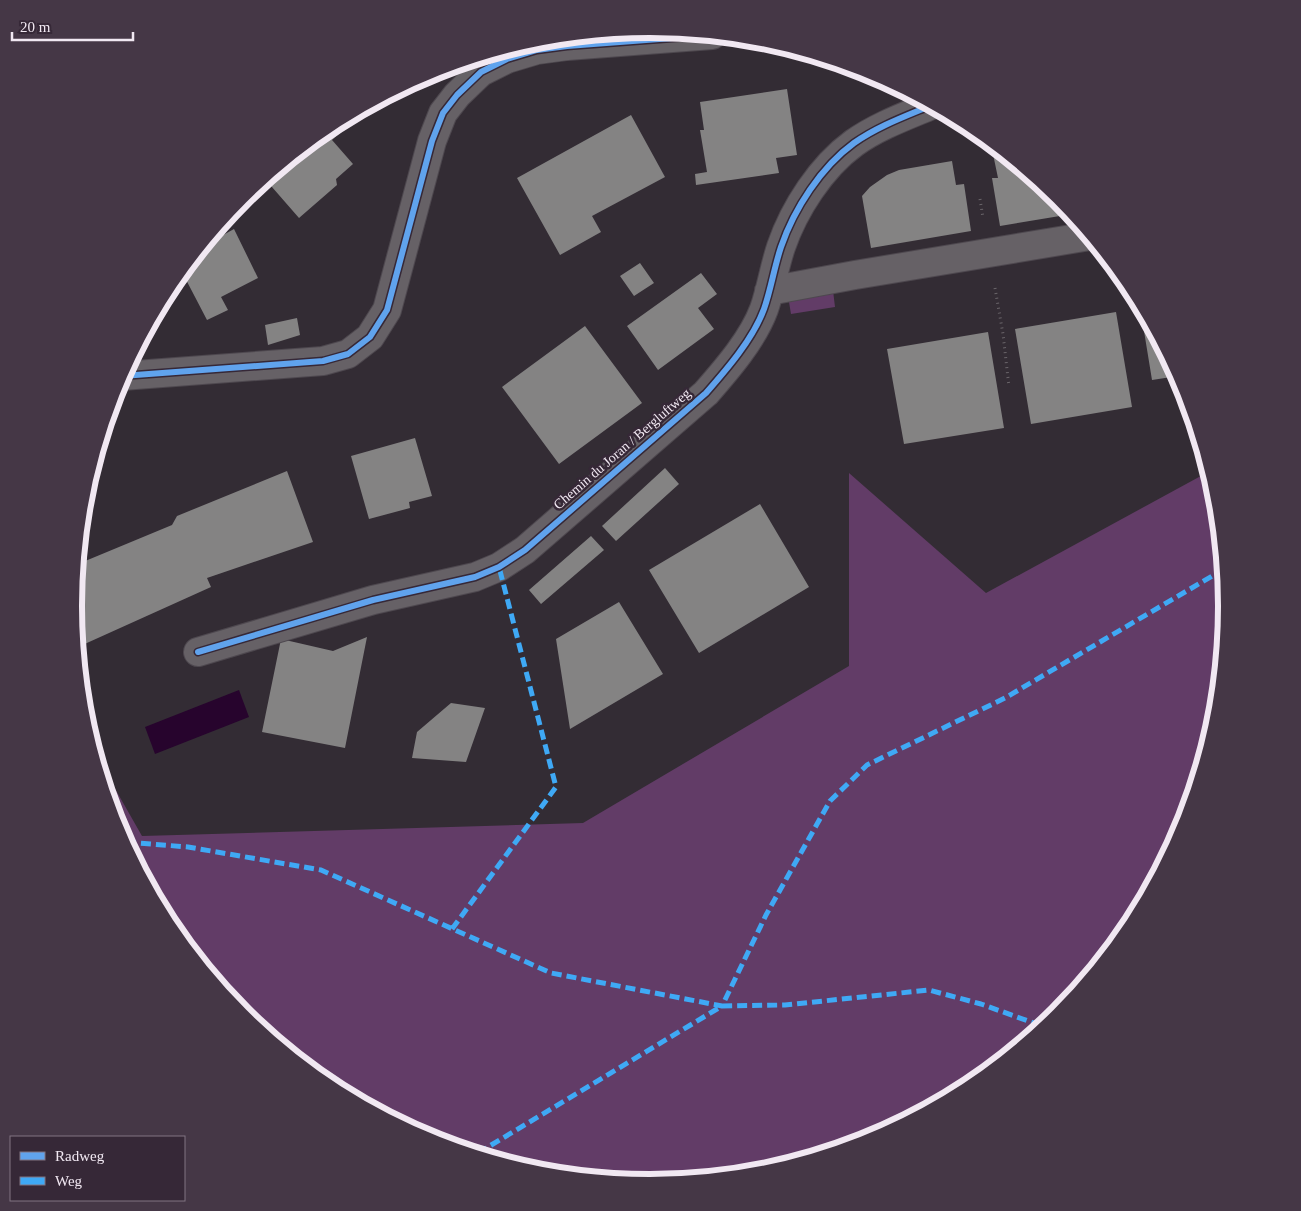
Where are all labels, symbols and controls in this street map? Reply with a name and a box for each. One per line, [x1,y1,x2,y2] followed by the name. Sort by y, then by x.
[12,10,134,42] scale bar
[20,19,51,35] text: 20 m
[551,386,693,512] street label: Chemin du Joran / Bergluftweg
[10,1136,185,1201] legend
[55,1148,105,1164] text: Radweg
[55,1173,83,1189] text: Weg

